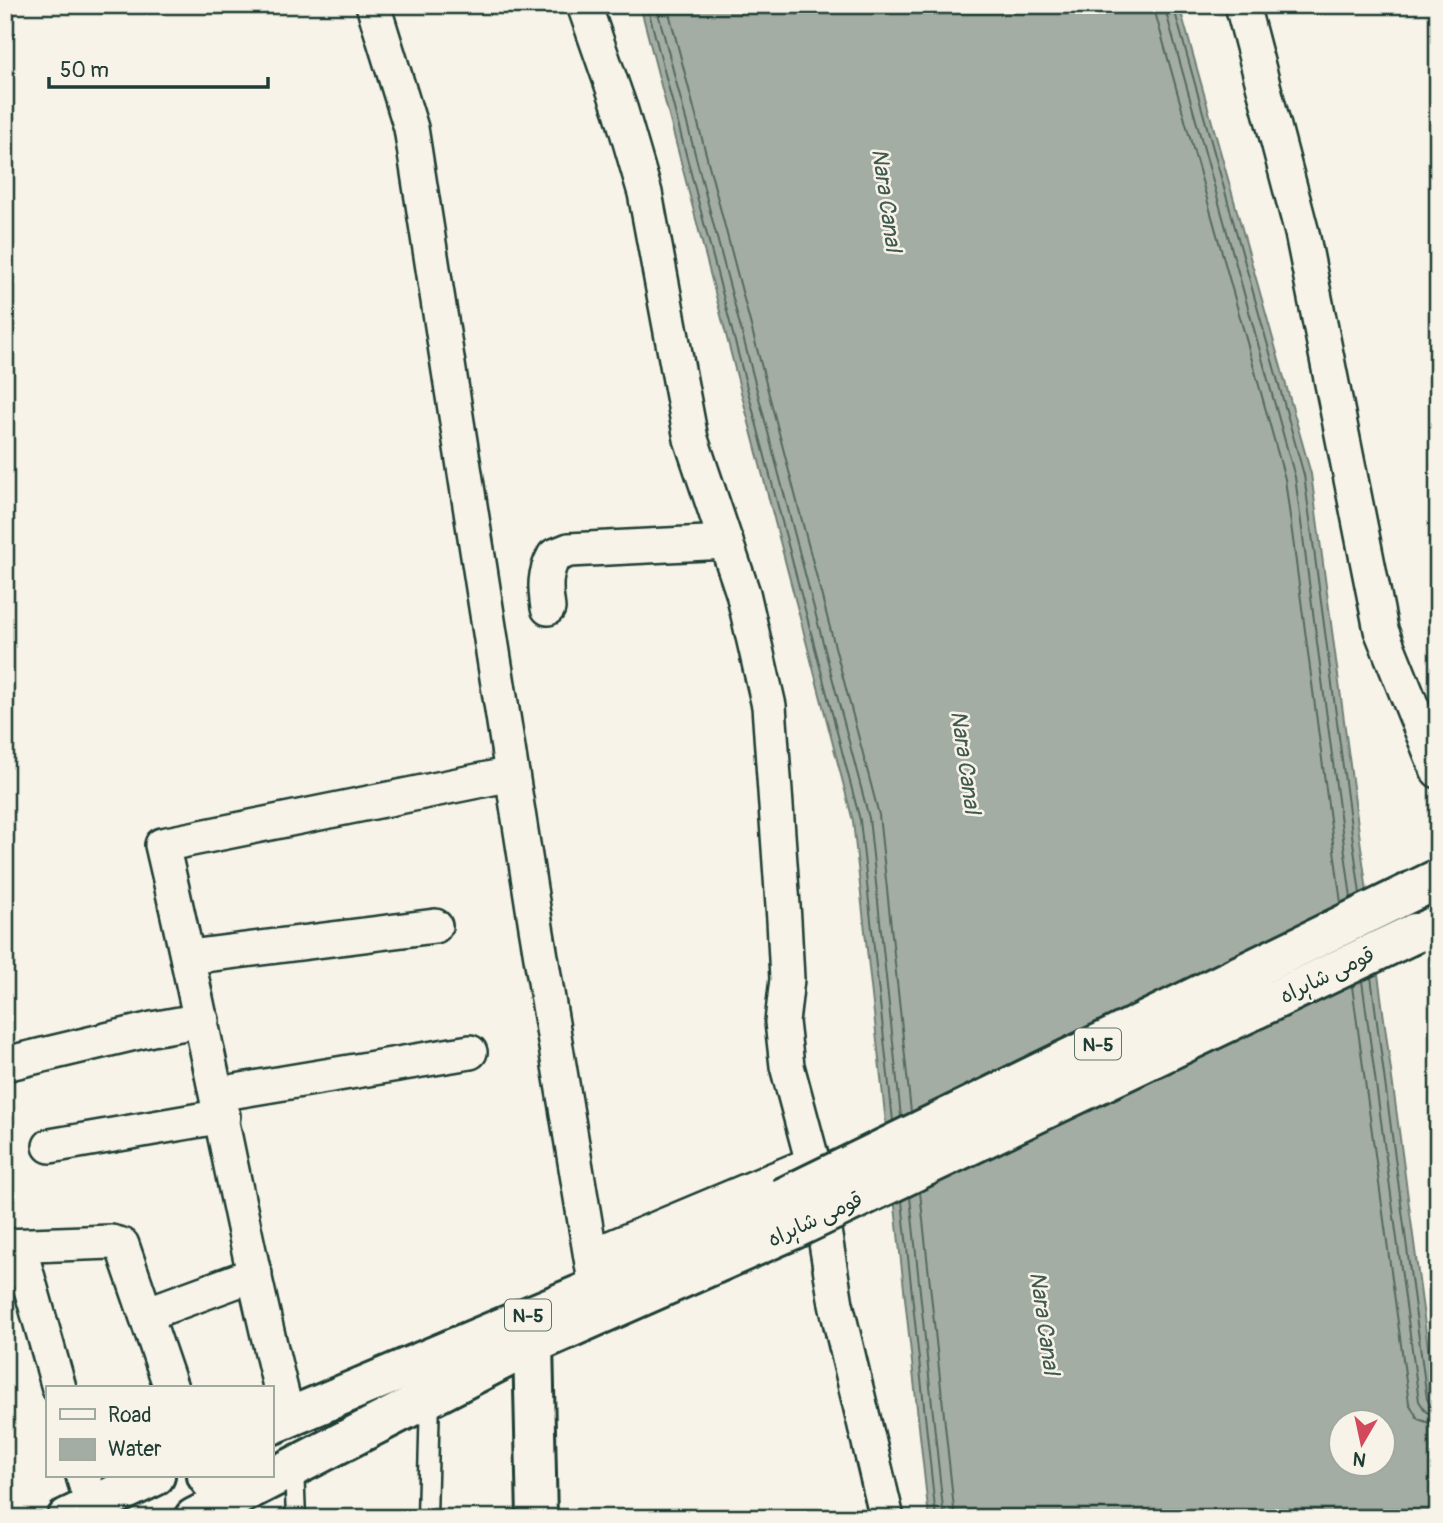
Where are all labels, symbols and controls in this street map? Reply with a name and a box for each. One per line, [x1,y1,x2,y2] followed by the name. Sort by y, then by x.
[49,46,268,90] scale bar
[60,57,109,84] text: 50 m
[865,147,908,256] water label: Nara Canal
[944,709,987,818] water label: Nara Canal
[1275,941,1380,1012] street label: قومی شاہراہ
[1075,1028,1121,1060] road number: N-5
[763,1186,868,1255] street label: قومی شاہراہ
[1023,1270,1066,1379] water label: Nara Canal
[505,1300,551,1330] road number: N-5
[46,1386,273,1478] legend
[108,1402,152,1429] text: Road
[1328,1408,1398,1478] north arrow
[108,1436,162,1463] text: Water
[1351,1446,1368,1472] text: N

